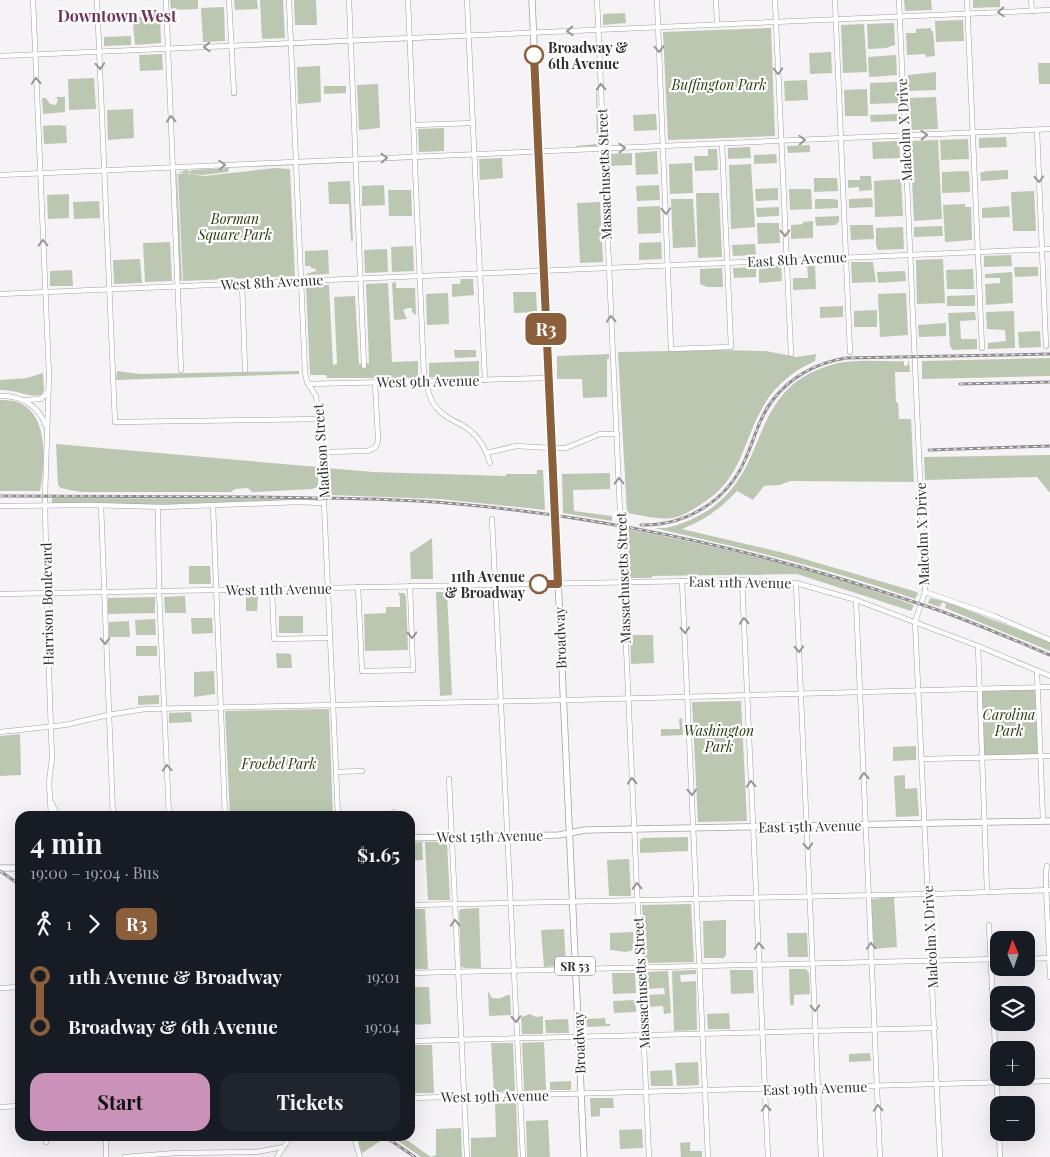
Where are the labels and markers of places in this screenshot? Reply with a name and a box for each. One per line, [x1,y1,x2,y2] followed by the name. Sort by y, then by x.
[548,38,628,73] place label: Broadway & 6th Avenue
[524,45,544,65] marker: Broadway & 6th Avenue
[445,567,526,602] place label: 11th Avenue & Broadway
[529,574,549,594] marker: 11th Avenue & Broadway

